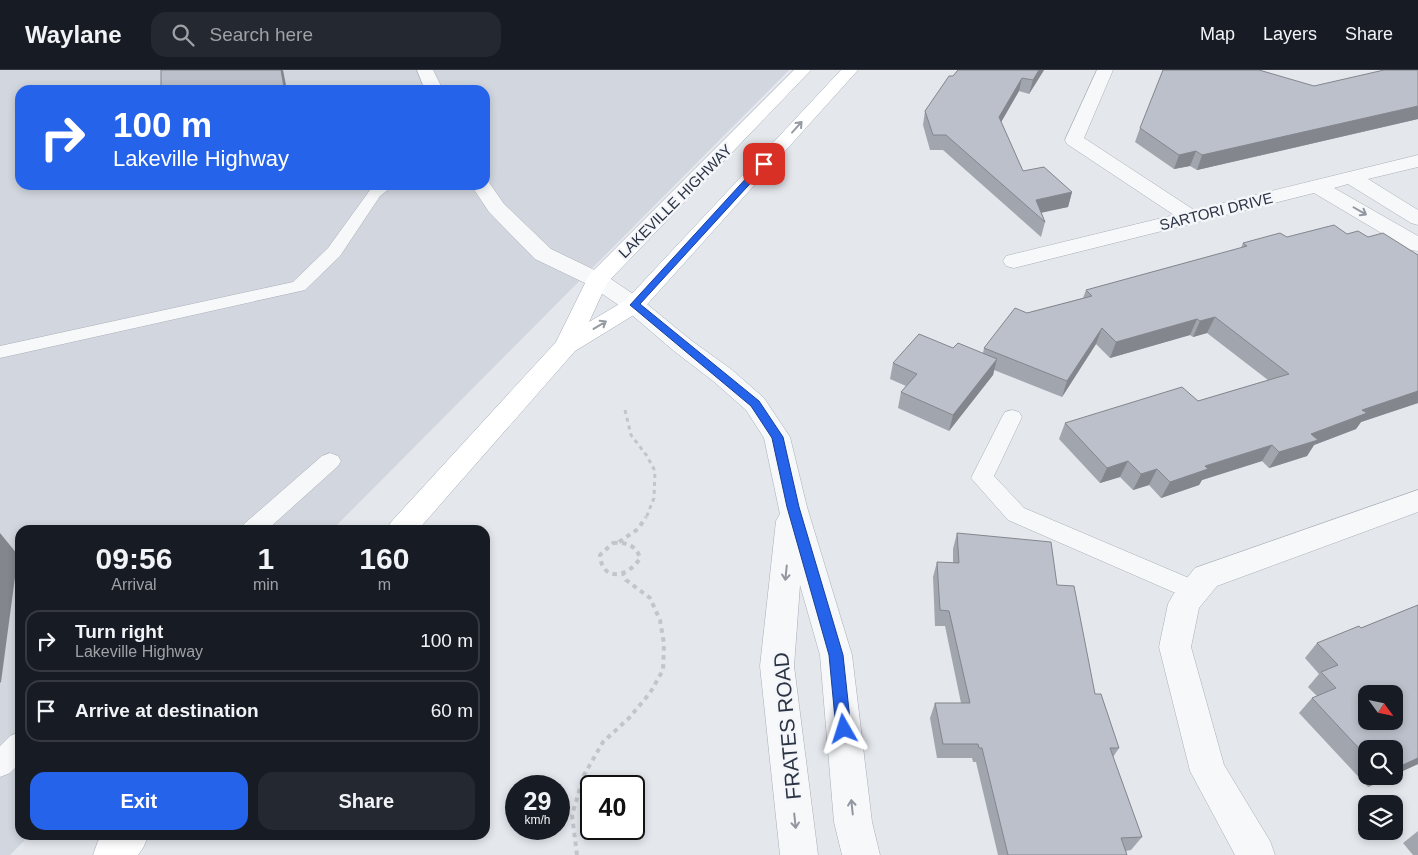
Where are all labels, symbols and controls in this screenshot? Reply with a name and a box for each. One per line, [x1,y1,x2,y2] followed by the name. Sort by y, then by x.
[151,12,501,57] search box
[25,21,121,48] text: Waylane
[169,21,197,49] icon: search
[209,24,313,45] text: Search here
[1200,24,1235,44] text: Map
[1263,24,1317,44] text: Layers
[1345,24,1393,44] text: Share
[30,105,95,170] icon: right
[113,105,212,144] text: 100 m
[791,121,803,134] one-way arrow
[615,141,735,261] street label: LAKEVILLE HIGHWAY
[743,143,785,185] pin
[113,146,289,171] text: Lakeville Highway
[750,150,778,178] icon: arrive
[1158,189,1274,233] street label: SARTORI DRIVE
[1353,207,1367,217] one-way arrow
[593,320,607,330] one-way arrow
[96,542,172,575] text: 09:56
[257,542,274,575] text: 1
[359,542,409,575] text: 160
[782,564,791,580] one-way arrow
[111,576,157,593] text: Arrival
[253,576,279,593] text: min
[378,576,391,593] text: m
[75,621,163,642] text: Turn right
[32,627,60,655] icon: right
[420,630,473,651] text: 100 m
[75,643,203,660] text: Lakeville Highway
[769,651,805,801] street label: FRATES ROAD
[1358,685,1402,730] north arrow
[1358,685,1403,840] map controls
[32,697,60,725] icon: arrive
[75,700,259,721] text: Arrive at destination
[431,700,473,721] text: 60 m
[817,702,869,754] position arrow
[1358,740,1403,785] button: search
[30,772,248,830] button: Exit
[258,772,475,830] button: Share
[580,775,645,840] speed limit sign: 40
[524,787,551,815] text: 29
[1358,795,1403,840] button: layers
[847,800,857,816] one-way arrow
[524,813,551,827] text: km/h
[790,813,800,829] one-way arrow

